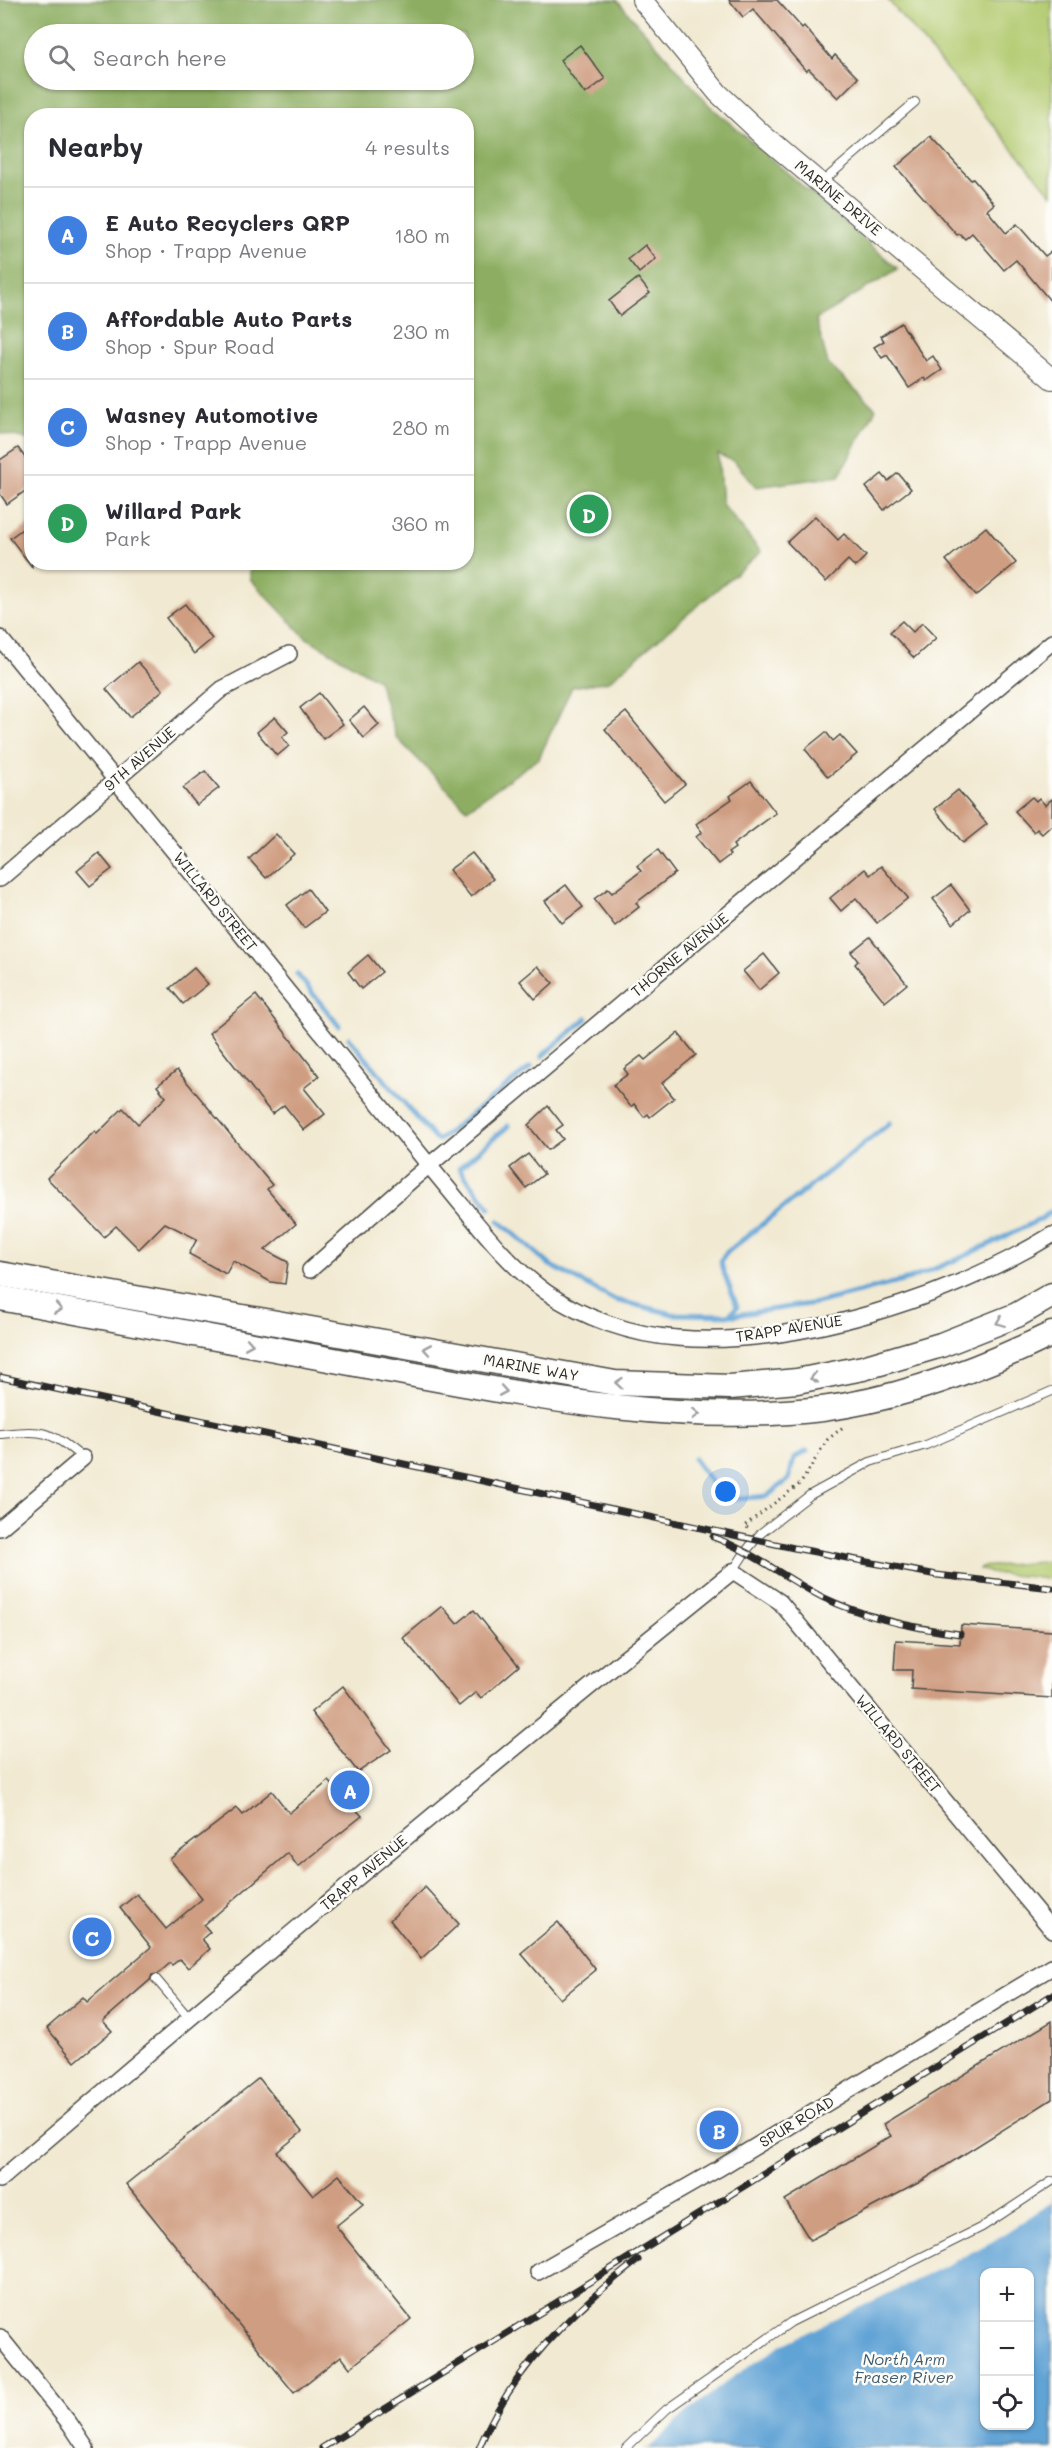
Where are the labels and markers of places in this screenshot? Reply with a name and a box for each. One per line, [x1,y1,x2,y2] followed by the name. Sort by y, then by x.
[570,492,608,536] pin: D
[330,1768,370,1812] pin: A
[72,1914,112,1960] pin: C
[700,2108,738,2152] pin: B

